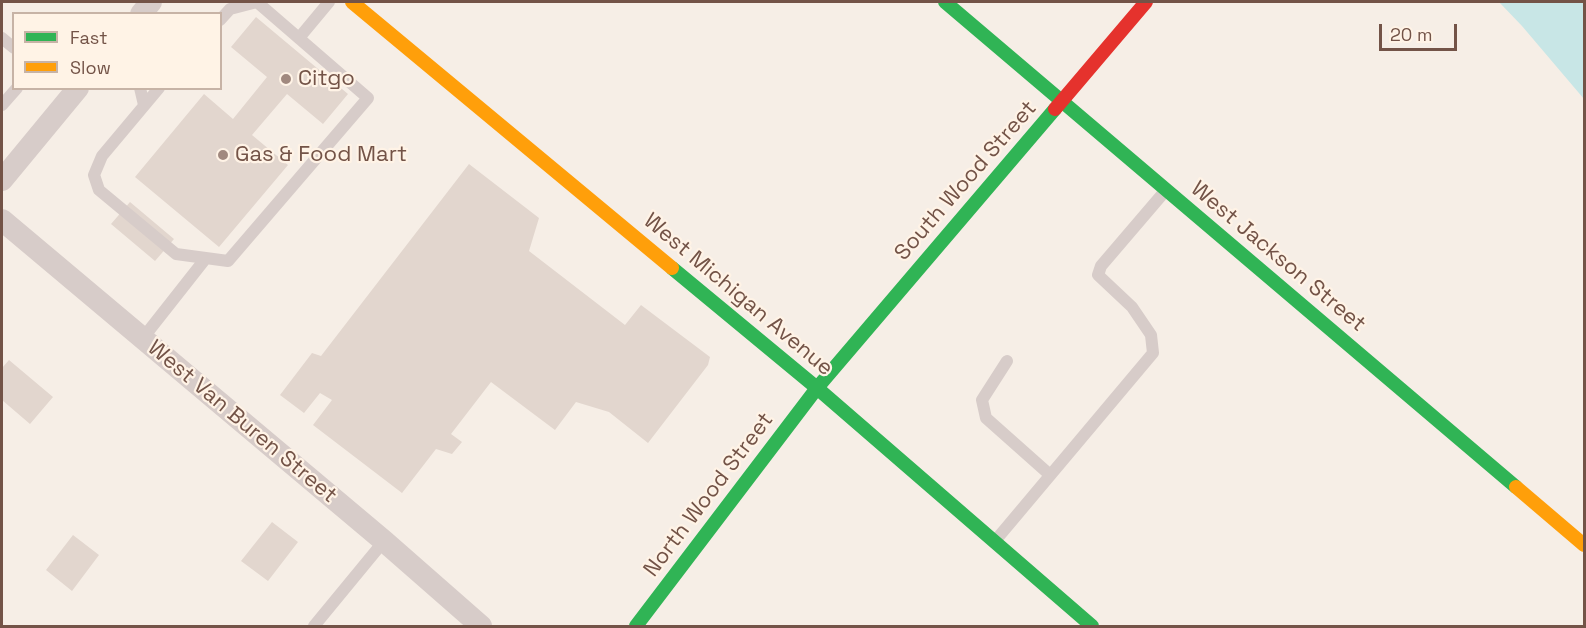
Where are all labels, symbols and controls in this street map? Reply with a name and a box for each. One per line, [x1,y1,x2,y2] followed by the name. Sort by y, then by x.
[12,12,222,90] legend
[1382,12,1460,50] scale bar
[1390,23,1433,46] text: 20 m
[70,26,107,49] text: Fast
[70,56,111,79] text: Slow
[298,66,355,92] place label: Citgo
[279,72,293,86] marker: Citgo
[889,96,1043,266] street label: South Wood Street
[235,142,407,168] place label: Gas & Food Mart
[216,148,230,162] marker: Gas & Food Mart
[1185,176,1371,338] street label: West Jackson Street
[638,208,838,382] street label: West Michigan Avenue
[142,335,342,509] street label: West Van Buren Street
[639,408,779,582] street label: North Wood Street

